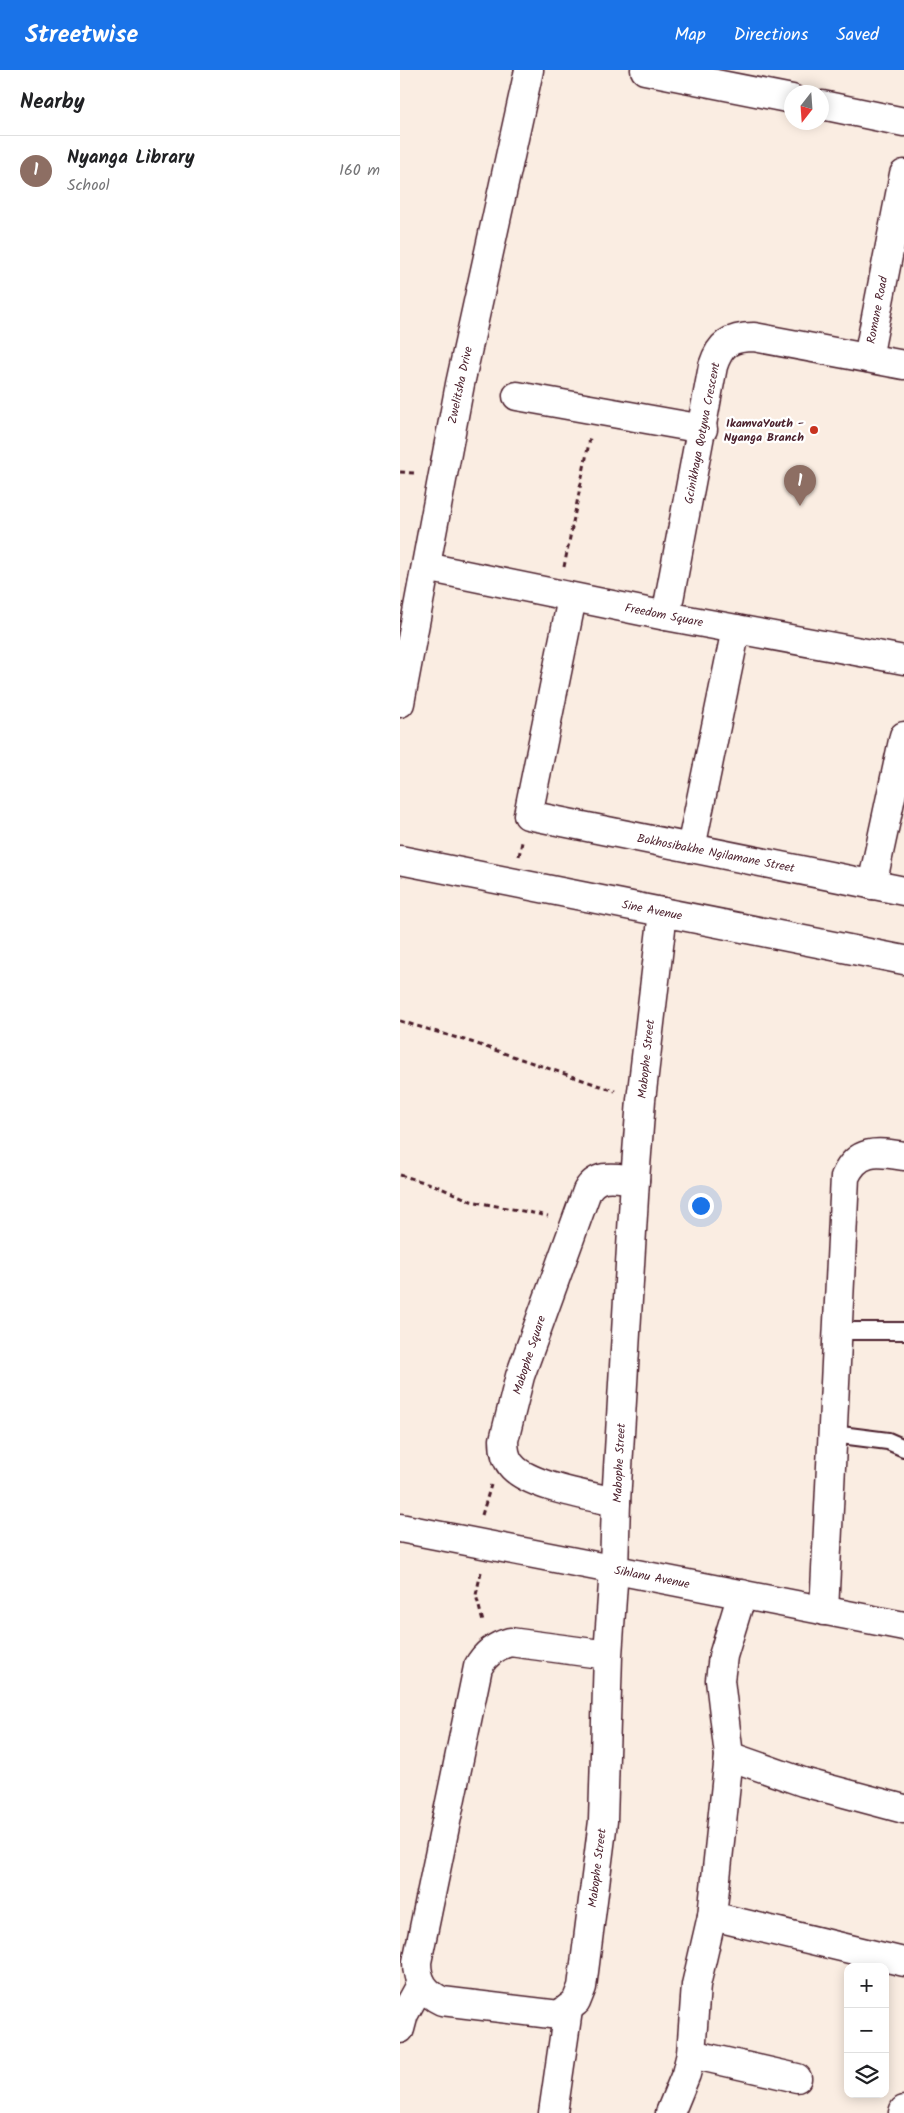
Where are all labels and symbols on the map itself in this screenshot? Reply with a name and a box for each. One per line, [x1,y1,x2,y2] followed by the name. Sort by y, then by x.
[784,85,829,130] north arrow
[862,274,894,345] street label: Romane Road
[443,344,478,425] street label: Zwelitsha Drive
[679,360,726,506] street label: Gcinikhaya Qotywa Crescent
[724,414,804,447] place label: IkamvaYouth - Nyanga Branch
[808,424,820,436] marker: IkamvaYouth - Nyanga Branch
[784,465,816,506] pin: 1
[623,599,705,633] street label: Freedom Square
[635,829,797,878] street label: Bokhosibakhe Ngilamane Street
[620,895,684,926] street label: Sine Avenue
[633,1018,660,1100] street label: Mabophe Street
[688,1193,714,1219] your location
[508,1313,551,1397] street label: Mabophe Square
[608,1422,631,1503] street label: Mabophe Street
[613,1561,692,1594] street label: Sihlanu Avenue
[583,1827,612,1909] street label: Mabophe Street

